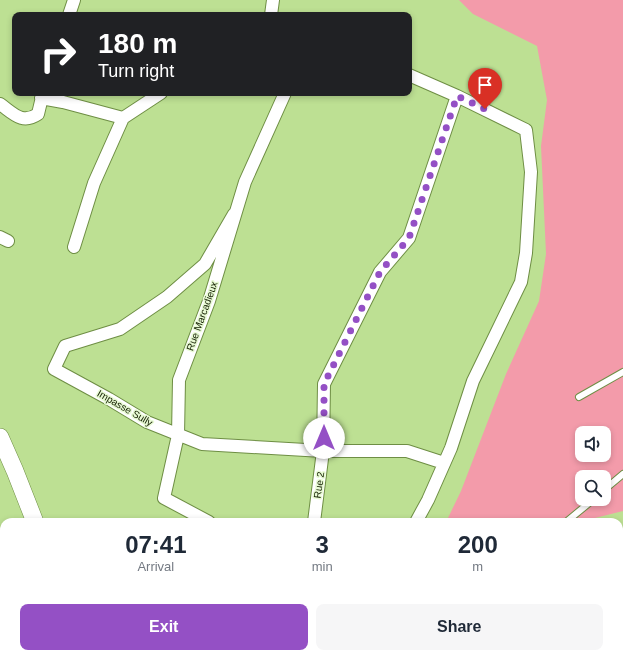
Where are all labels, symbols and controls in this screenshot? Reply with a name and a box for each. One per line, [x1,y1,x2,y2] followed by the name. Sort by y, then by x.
[32,28,84,80] icon: right
[98,28,177,59] text: 180 m
[98,61,174,81] text: Turn right
[468,68,502,109] pin
[474,74,496,96] icon: arrive
[184,280,220,352] street label: Rue Marcadieux
[95,388,155,428] street label: Impasse Sully
[303,417,345,459] position arrow
[575,426,611,506] map controls
[575,426,611,462] button: sound
[575,470,611,506] button: search
[312,471,326,499] street label: Rue 2
[125,531,187,558] text: 07:41
[315,531,329,558] text: 3
[458,531,498,558] text: 200
[137,559,174,574] text: Arrival
[312,559,333,574] text: min
[472,559,483,574] text: m
[20,604,308,650] button: Exit
[316,604,603,650] button: Share

